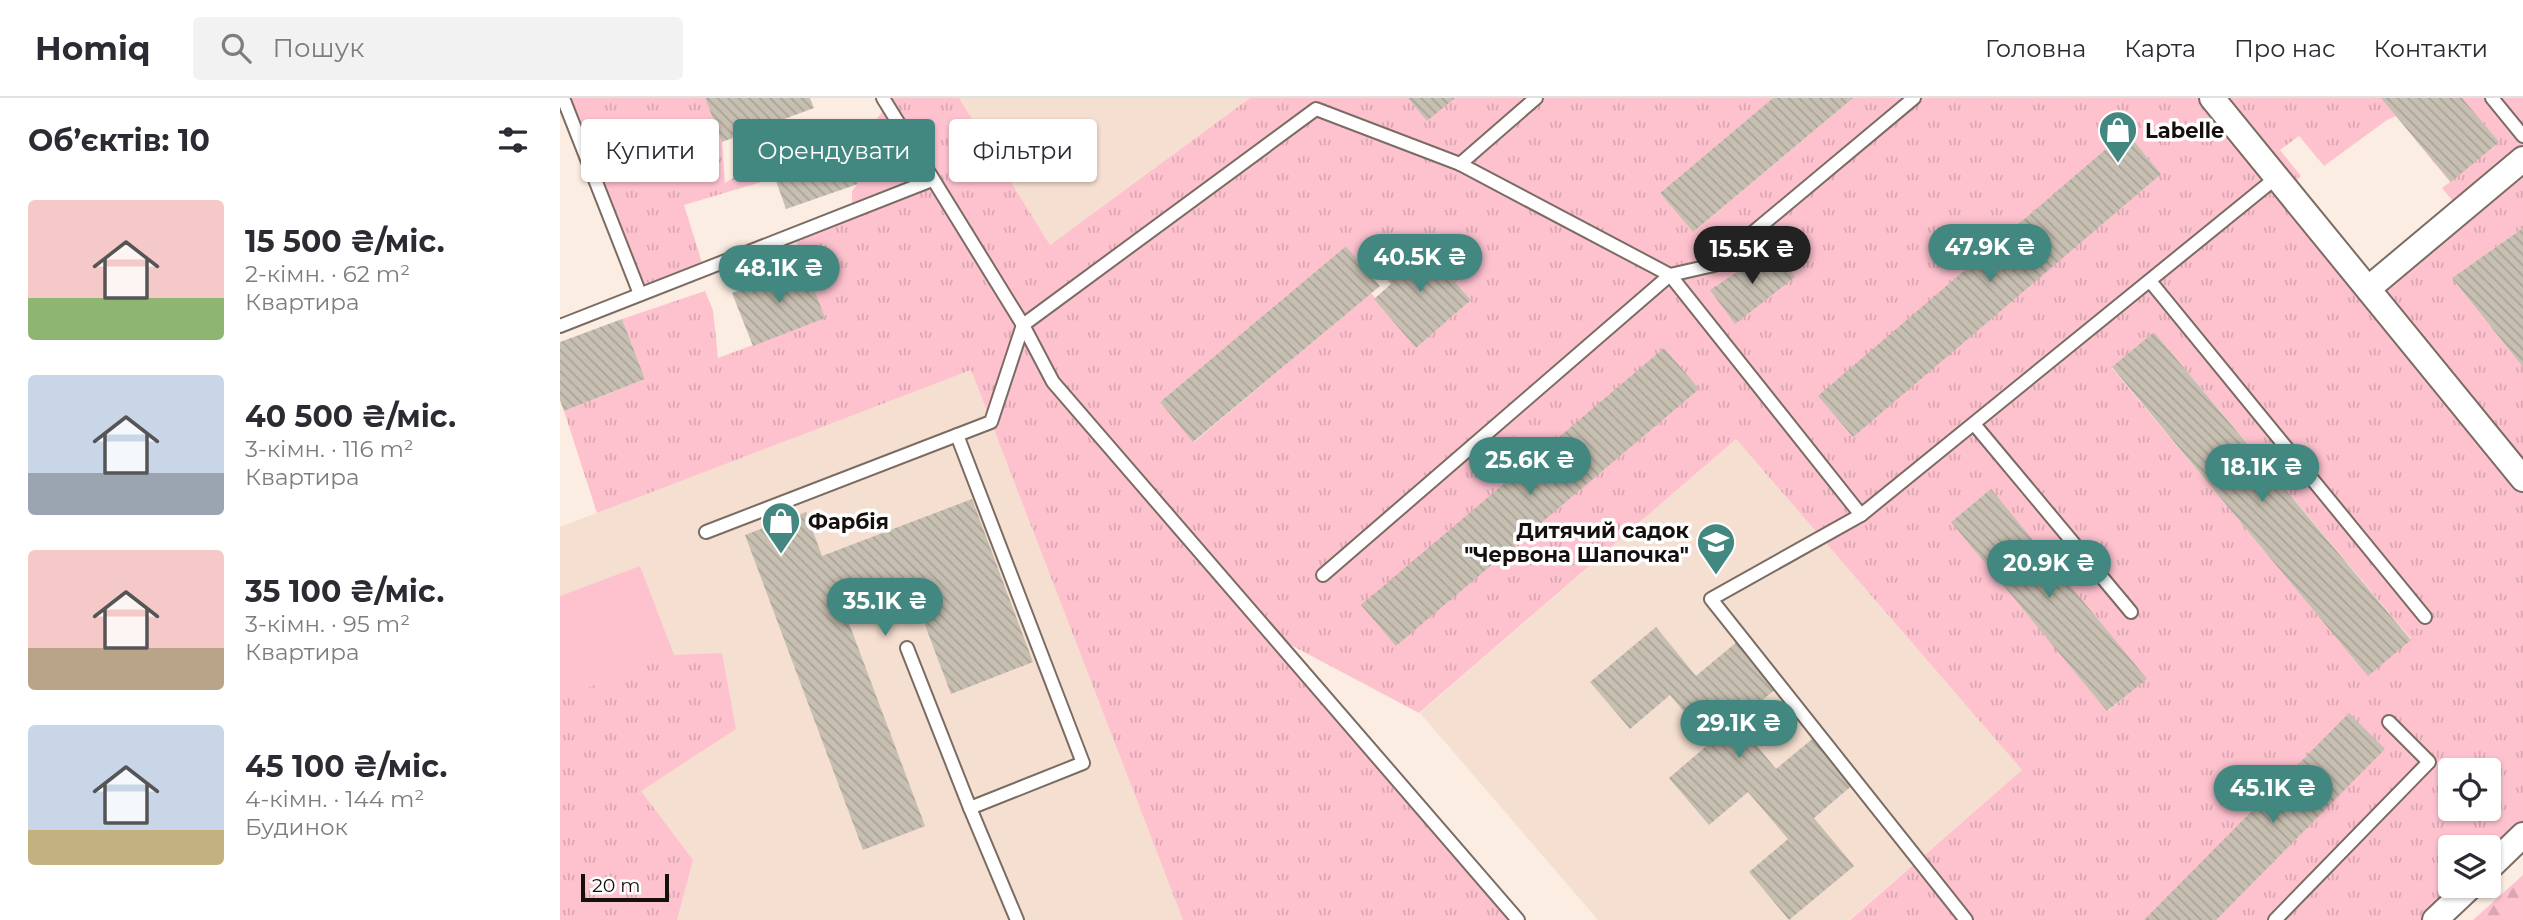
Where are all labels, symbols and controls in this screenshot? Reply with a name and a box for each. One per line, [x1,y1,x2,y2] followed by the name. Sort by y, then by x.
[193,17,683,80] search box
[35,28,151,68] text: Homiq
[217,29,255,67] icon: search
[273,32,364,64] text: Пошук
[1985,34,2086,63] text: Головна
[2124,34,2196,63] text: Карта
[2234,34,2336,63] text: Про нас
[2374,34,2488,63] text: Контакти
[2097,109,2139,164] shop icon: Labelle
[2145,118,2224,143] place label: Labelle
[581,119,719,182] chip: Купити
[733,119,935,182] chip: Орендувати
[949,119,1097,182] chip: Фільтри
[494,121,532,159] icon: filters
[28,122,210,159] text: Об’єктів: 10
[245,223,445,260] text: 15 500 ₴/міс.
[1925,225,2055,284] pin: 47.9K ₴
[1687,226,1817,286] pin: 15.5K ₴
[84,228,168,312] icon: home
[1944,233,2036,261] text: 47.9K ₴
[1355,234,1485,294] pin: 40.5K ₴
[1710,235,1794,263] text: 15.5K ₴
[1373,243,1467,271] text: 40.5K ₴
[714,246,844,305] pin: 48.1K ₴
[735,254,823,282] text: 48.1K ₴
[245,260,410,288] text: 2-кімн. · 62 m²
[245,288,359,316] text: Квартира
[245,398,456,435] text: 40 500 ₴/міс.
[84,403,168,487] icon: home
[245,435,414,463] text: 3-кімн. · 116 m²
[1465,438,1595,497] pin: 25.6K ₴
[2197,444,2327,504] pin: 18.1K ₴
[1485,446,1575,474] text: 25.6K ₴
[2221,453,2303,481] text: 18.1K ₴
[245,463,359,491] text: Квартира
[760,500,802,555] shop icon: Фарбія
[808,509,889,534] place label: Фарбія
[1464,518,1690,567] place label: Дитячий садок "Червона Шапочка"
[1695,521,1737,576] school or university icon: Дитячий садок "Червона Шапочка"
[1984,540,2114,600] pin: 20.9K ₴
[2003,549,2095,577] text: 20.9K ₴
[245,573,444,610] text: 35 100 ₴/міс.
[84,578,168,662] icon: home
[820,578,950,638] pin: 35.1K ₴
[843,587,927,615] text: 35.1K ₴
[245,610,410,638] text: 3-кімн. · 95 m²
[245,638,359,666] text: Квартира
[1674,700,1804,760] pin: 29.1K ₴
[1696,709,1782,737] text: 29.1K ₴
[245,748,447,785] text: 45 100 ₴/міс.
[84,753,168,837] icon: home
[2438,758,2501,898] map controls
[2438,758,2501,821] button: locate
[2208,766,2338,825] pin: 45.1K ₴
[2230,774,2316,802] text: 45.1K ₴
[245,785,424,813] text: 4-кімн. · 144 m²
[245,813,348,841] text: Будинок
[2438,835,2501,898] button: layers
[581,871,668,903] scale bar
[592,874,640,897] text: 20 m

